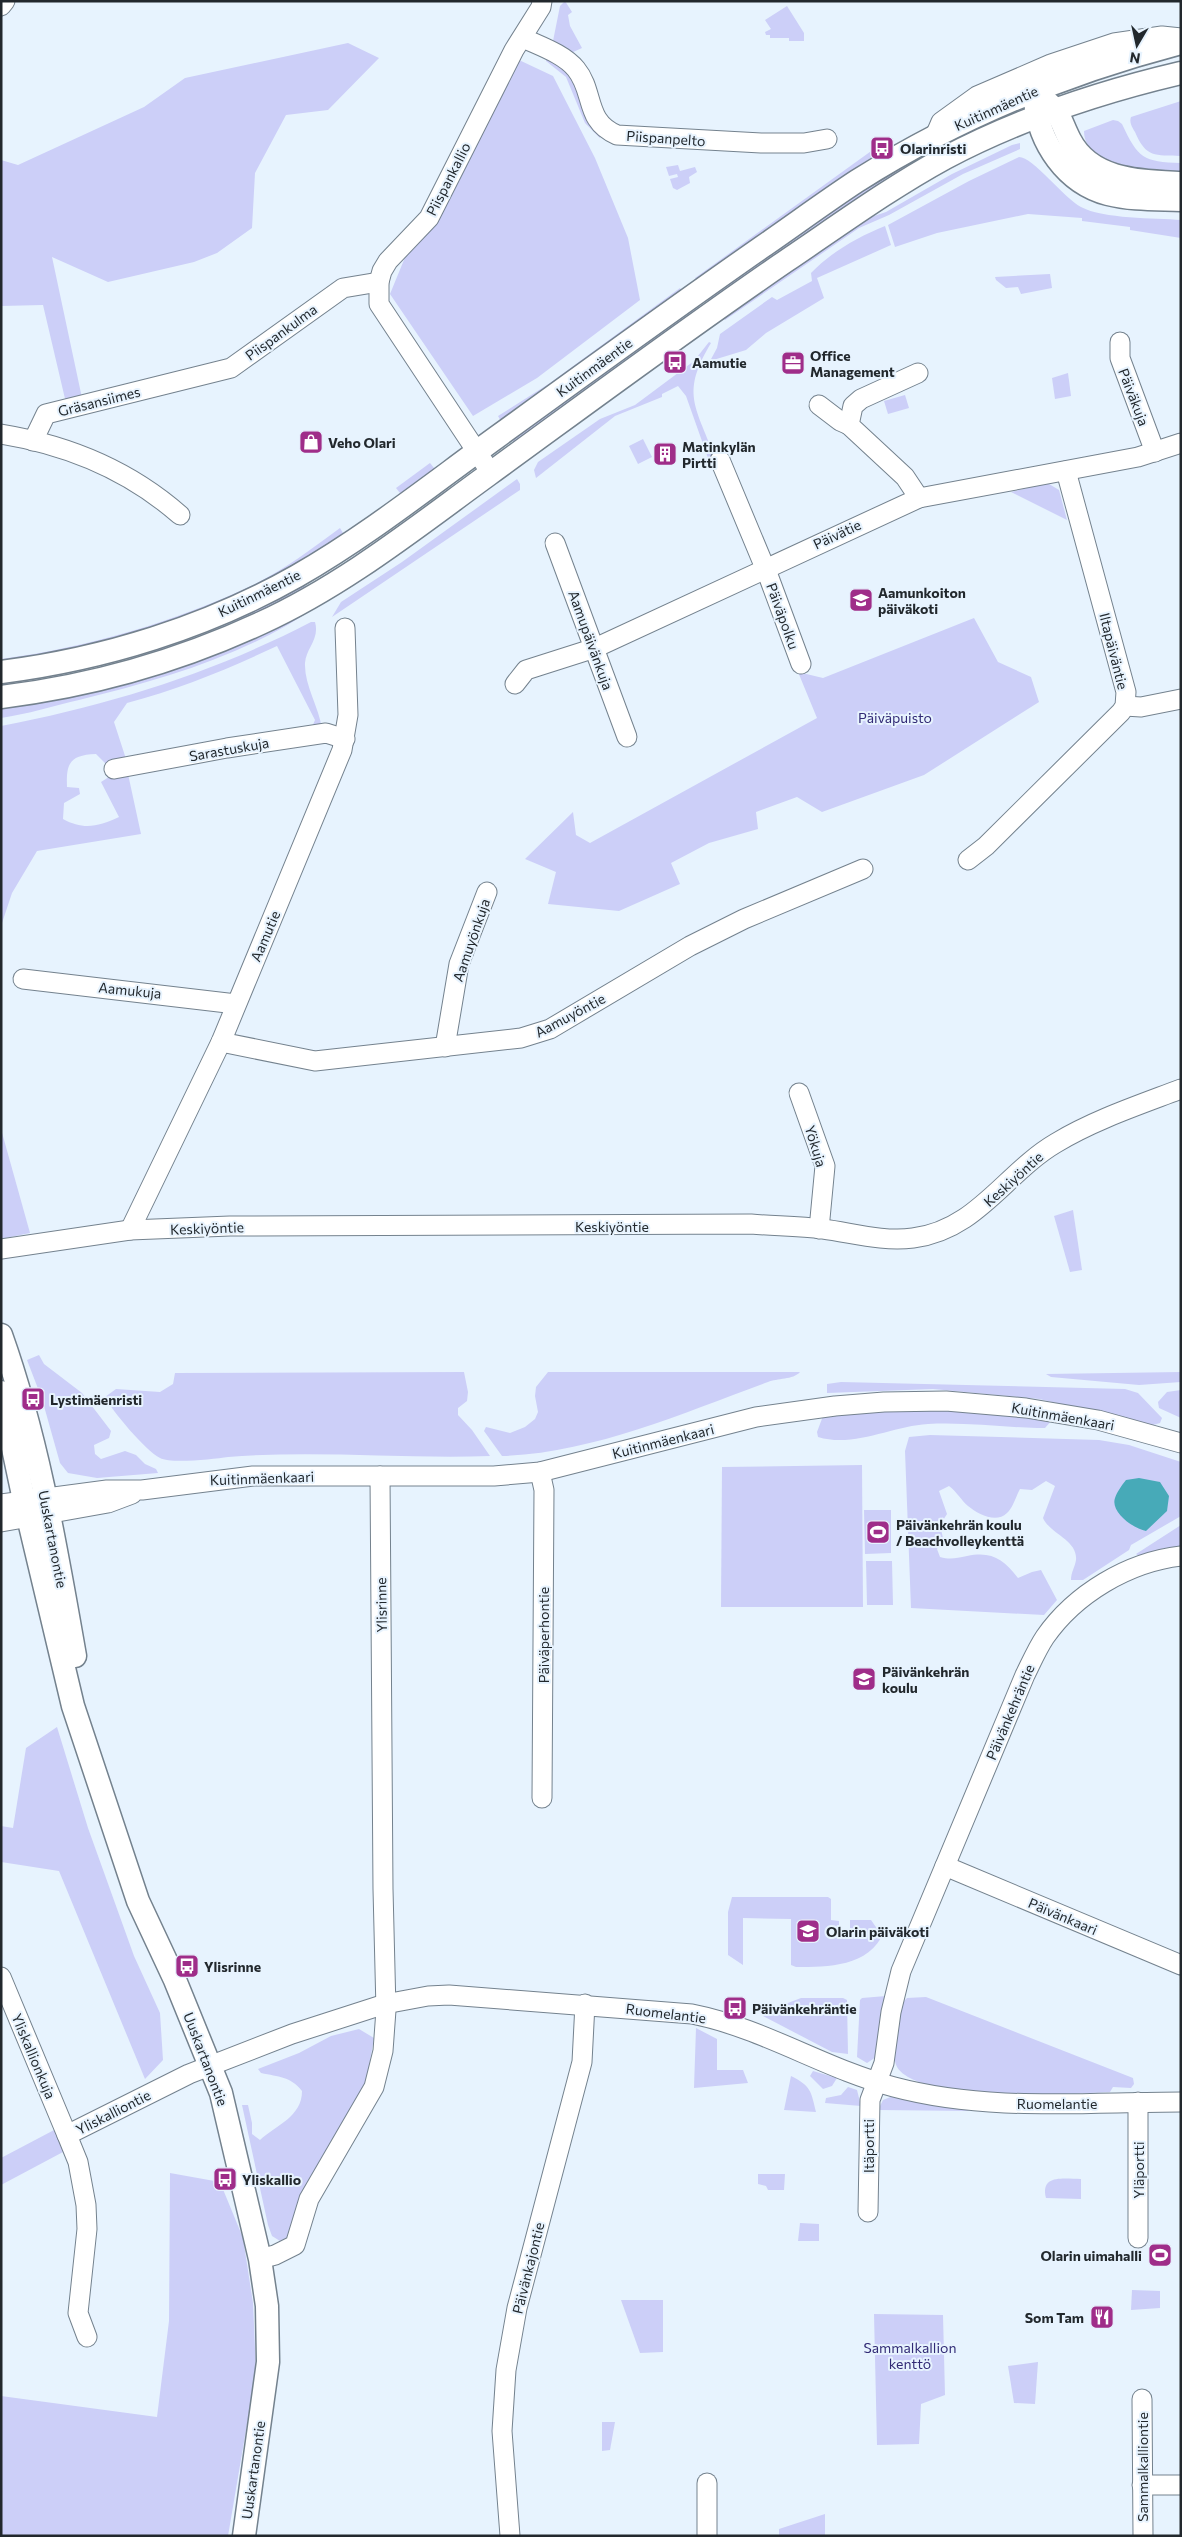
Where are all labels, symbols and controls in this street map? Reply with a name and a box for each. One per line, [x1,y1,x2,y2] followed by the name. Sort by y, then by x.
[1112,20,1162,70] north arrow
[1128,49,1141,68] text: N
[952,82,1040,134] street label: Kuitinmäentie
[626,127,706,149] street label: Piispanpelto
[869,135,895,161] bus stop icon: Olarinristi
[422,140,474,218] street label: Piispankallio
[900,140,966,157] place label: Olarinristi
[242,300,320,364] street label: Piispankulma
[553,334,635,400] street label: Kuitinmäentie
[810,347,895,380] place label: Office Management
[662,349,688,375] bus stop icon: Aamutie
[780,350,806,376] office icon: Office Management
[692,354,747,371] place label: Aamutie
[1115,366,1153,428] street label: Päiväkuja
[56,383,142,419] street label: Gräsansiimes
[298,429,324,455] shop icon: Veho Olari
[328,434,396,451] place label: Veho Olari
[682,438,756,471] place label: Matinkylän Pirtti
[652,441,678,467] building icon: Matinkylän Pirtti
[810,516,864,552] street label: Päivätie
[215,566,303,620] street label: Kuitinmäentie
[763,580,803,652] street label: Päiväpolku
[878,584,966,617] place label: Aamunkoiton päiväkoti
[848,587,874,613] school or university icon: Aamunkoiton päiväkoti
[565,588,617,692] street label: Aamupäivänkuja
[1096,611,1132,691] street label: Iltapäiväntie
[858,709,932,726] park label: Päiväpuisto
[188,734,270,764] street label: Sarastuskuja
[449,896,493,984] street label: Aamuyönkuja
[247,908,283,964] street label: Aamutie
[98,978,162,1002] street label: Aamukuja
[532,989,608,1041] street label: Aamuyöntie
[802,1123,830,1169] street label: Yökuja
[980,1148,1046,1210] street label: Keskiyöntie
[170,1218,244,1238] street label: Keskiyöntie
[575,1218,649,1235] street label: Keskiyöntie
[20,1386,46,1412] bus stop icon: Lystimäenristi
[50,1391,142,1408] place label: Lystimäenristi
[1010,1399,1116,1433] street label: Kuitinmäenkaari
[610,1420,716,1462] street label: Kuitinmäenkaari
[210,1468,314,1488] street label: Kuitinmäenkaari
[35,1489,71,1589] street label: Uuskartanontie
[896,1516,1024,1549] place label: Päivänkehrän koulu / Beachvolleykenttä
[865,1519,891,1545] sports icon: Päivänkehrän koulu / Beachvolleykenttä
[372,1577,390,1633] street label: Ylisrinne
[535,1587,552,1683] street label: Päiväperhontie
[982,1662,1038,1762] street label: Päivänkehräntie
[882,1663,969,1696] place label: Päivänkehrän koulu
[851,1666,877,1692] school or university icon: Päivänkehrän koulu
[1026,1894,1100,1938] street label: Päivänkaari
[795,1918,821,1944] school or university icon: Olarin päiväkoti
[826,1923,929,1940] place label: Olarin päiväkoti
[174,1953,200,1979] bus stop icon: Ylisrinne
[204,1958,261,1975] place label: Ylisrinne
[722,1995,748,2021] bus stop icon: Päivänkehräntie
[625,2000,707,2026] street label: Ruomelantie
[752,2000,857,2017] place label: Päivänkehräntie
[180,2010,232,2108] street label: Uuskartanontie
[8,2011,60,2101] street label: Yliskallionkuja
[73,2086,153,2138] street label: Yliskalliontie
[1017,2095,1097,2112] street label: Ruomelantie
[860,2119,877,2173] street label: Itäportti
[1130,2141,1147,2199] street label: Yläportti
[212,2166,238,2192] bus stop icon: Yliskallio
[242,2171,301,2188] place label: Yliskallio
[508,2221,548,2315] street label: Päivänkajontie
[1147,2242,1173,2268] sports icon: Olarin uimahalli
[1040,2247,1142,2264] place label: Olarin uimahalli
[1089,2304,1115,2330] restaurant icon: Som Tam
[1025,2309,1084,2326] place label: Som Tam
[864,2339,956,2372] park label: Sammalkallion kenttö
[1134,2412,1151,2522] street label: Sammalkalliontie
[238,2420,268,2520] street label: Uuskartanontie

